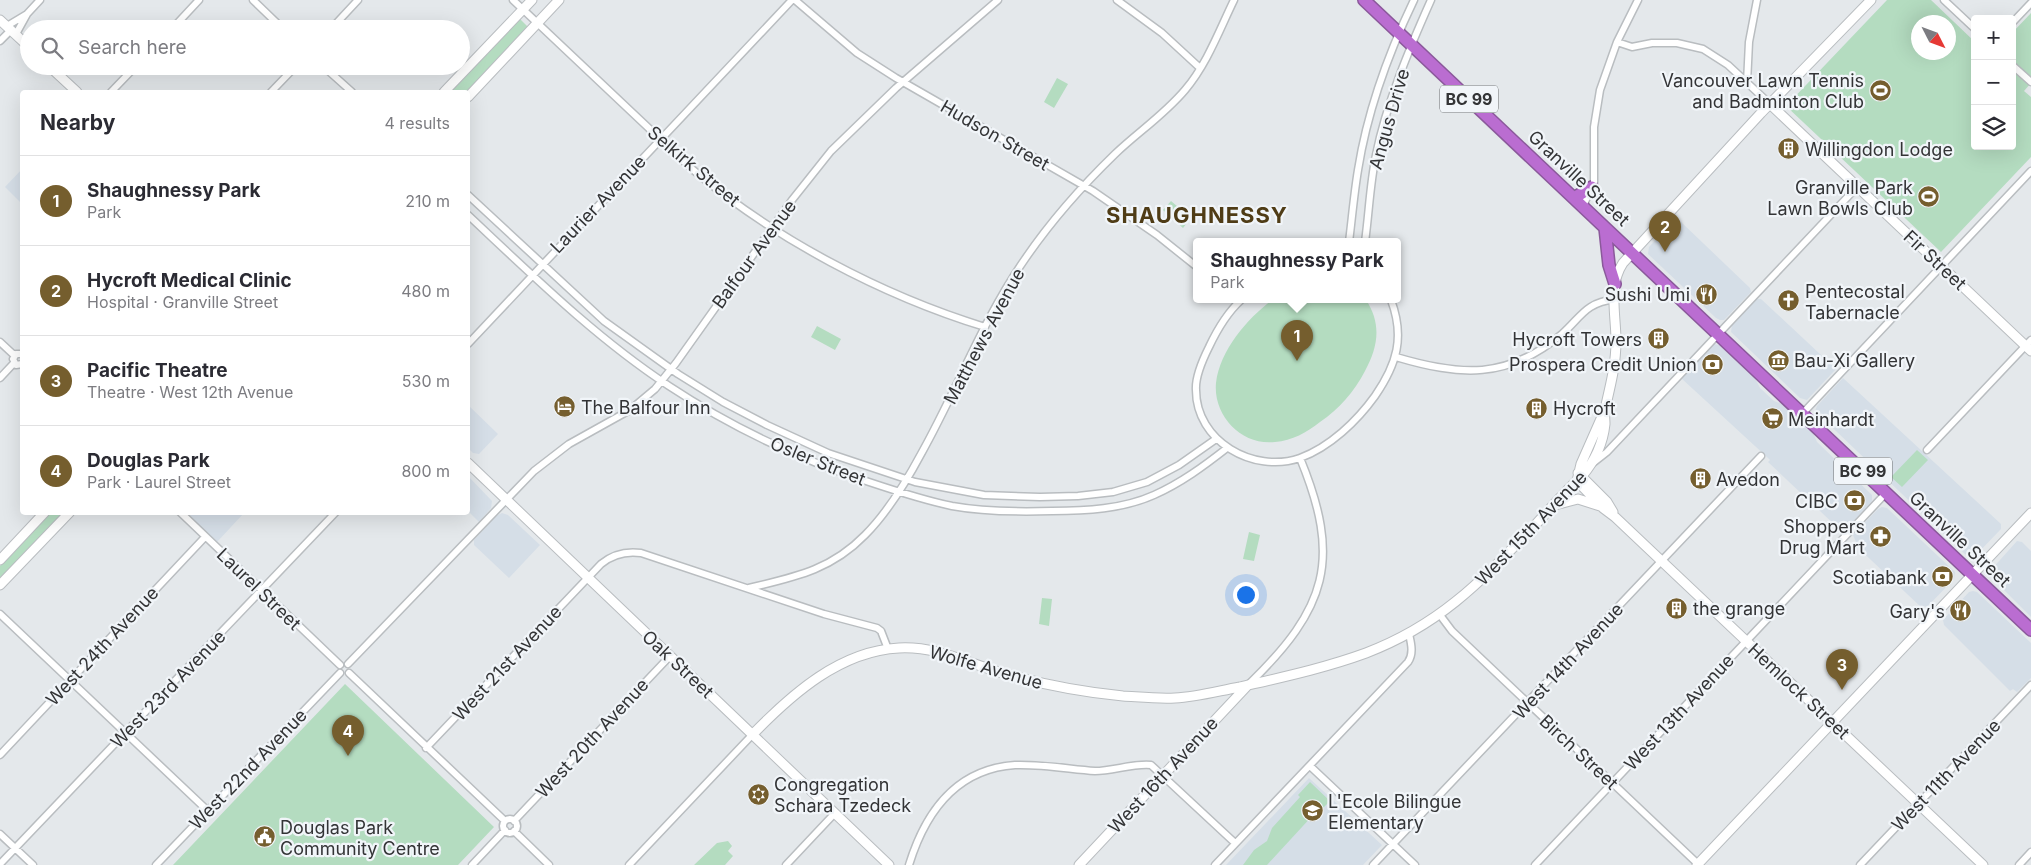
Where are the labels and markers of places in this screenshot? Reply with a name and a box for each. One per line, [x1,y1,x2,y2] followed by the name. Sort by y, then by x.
[1661,70,1864,112] place label: Vancouver Lawn Tennis and Badminton Club
[1868,78,1892,102] sports icon: Vancouver Lawn Tennis and Badminton Club
[1777,137,1801,161] building icon: Willingdon Lodge
[1805,139,1953,160] place label: Willingdon Lodge
[1767,177,1913,219] place label: Granville Park Lawn Bowls Club
[1917,185,1941,209] sports icon: Granville Park Lawn Bowls Club
[1649,211,1681,252] pin: 2
[1805,281,1905,323] place label: Pentecostal Tabernacle
[1694,282,1718,306] restaurant icon: Sushi Umi
[1605,284,1690,305] place label: Sushi Umi
[1777,289,1801,313] church icon: Pentecostal Tabernacle
[1281,320,1313,361] pin: 1
[1646,327,1670,351] building icon: Hycroft Towers
[1512,329,1642,350] place label: Hycroft Towers
[1766,348,1790,372] museum icon: Bau-Xi Gallery
[1794,350,1915,371] place label: Bau-Xi Gallery
[1701,352,1725,376] bank icon: Prospera Credit Union
[1509,354,1697,375] place label: Prospera Credit Union
[553,395,577,419] hotel icon: The Balfour Inn
[1525,396,1549,420] building icon: Hycroft
[581,397,711,418] place label: The Balfour Inn
[1553,398,1616,419] place label: Hycroft
[1760,407,1784,431] supermarket icon: Meinhardt
[1788,409,1874,430] place label: Meinhardt
[1688,467,1712,491] building icon: Avedon
[1716,469,1780,490] place label: Avedon
[1842,489,1866,513] bank icon: CIBC
[1795,491,1838,512] place label: CIBC
[1779,516,1865,558] place label: Shoppers Drug Mart
[1869,524,1893,548] pharmacy icon: Shoppers Drug Mart
[1931,565,1955,589] bank icon: Scotiabank
[1832,567,1927,588] place label: Scotiabank
[1665,596,1689,620] building icon: the grange
[1693,598,1785,619] place label: the grange
[1949,599,1973,623] restaurant icon: Gary's
[1889,601,1945,622] place label: Gary's
[1826,649,1858,690] pin: 3
[332,715,364,756] pin: 4
[774,774,911,816] place label: Congregation Schara Tzedeck
[746,782,770,806] synagogue icon: Congregation Schara Tzedeck
[1328,791,1461,833] place label: L'Ecole Bilingue Elementary
[1300,799,1324,823] school or university icon: L'Ecole Bilingue Elementary
[280,817,440,859] place label: Douglas Park Community Centre
[252,825,276,849] public building icon: Douglas Park Community Centre

